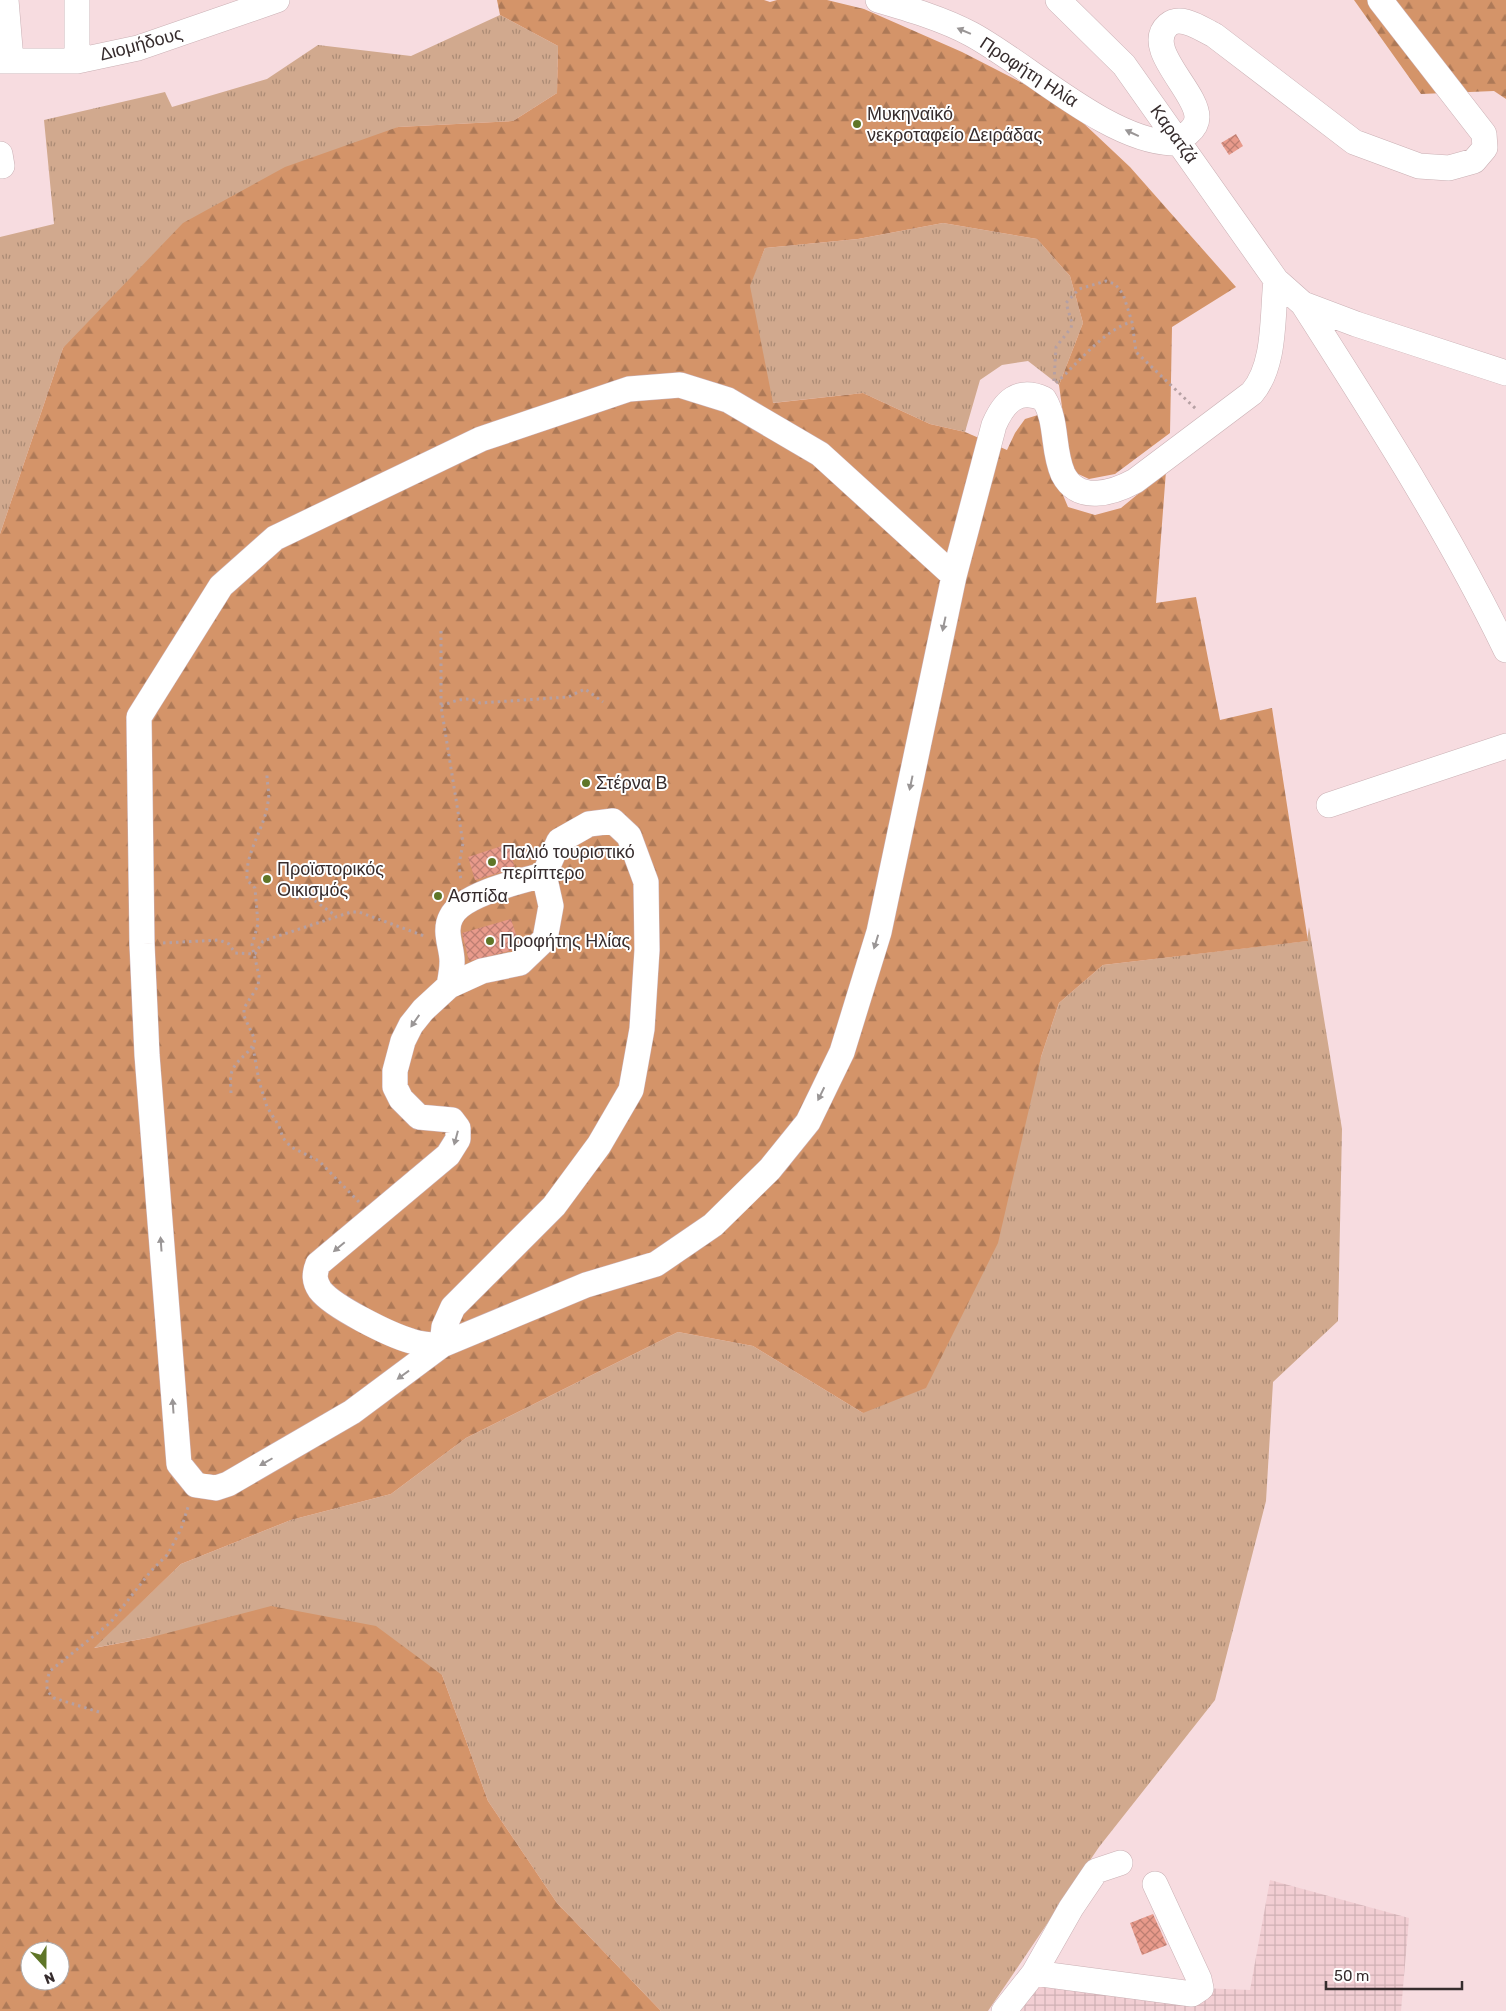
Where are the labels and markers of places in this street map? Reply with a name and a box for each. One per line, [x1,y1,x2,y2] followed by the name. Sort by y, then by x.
[867,103,1043,146] place label: Μυκηναϊκό νεκροταφείο Δειράδας
[851,118,863,130] marker: Μυκηναϊκό νεκροταφείο Δειράδας
[596,772,667,794] place label: Στέρνα Β
[580,777,592,789] marker: Στέρνα Β
[502,841,635,884] place label: Παλιό τουριστικό περίπτερο
[486,856,498,868] marker: Παλιό τουριστικό περίπτερο
[277,858,384,901] place label: Προϊστορικός Οικισμός
[261,873,273,885] marker: Προϊστορικός Οικισμός
[448,885,508,907] place label: Ασπίδα
[432,890,444,902] marker: Ασπίδα
[500,930,631,952] place label: Προφήτης Ηλίας
[484,935,496,947] marker: Προφήτης Ηλίας

